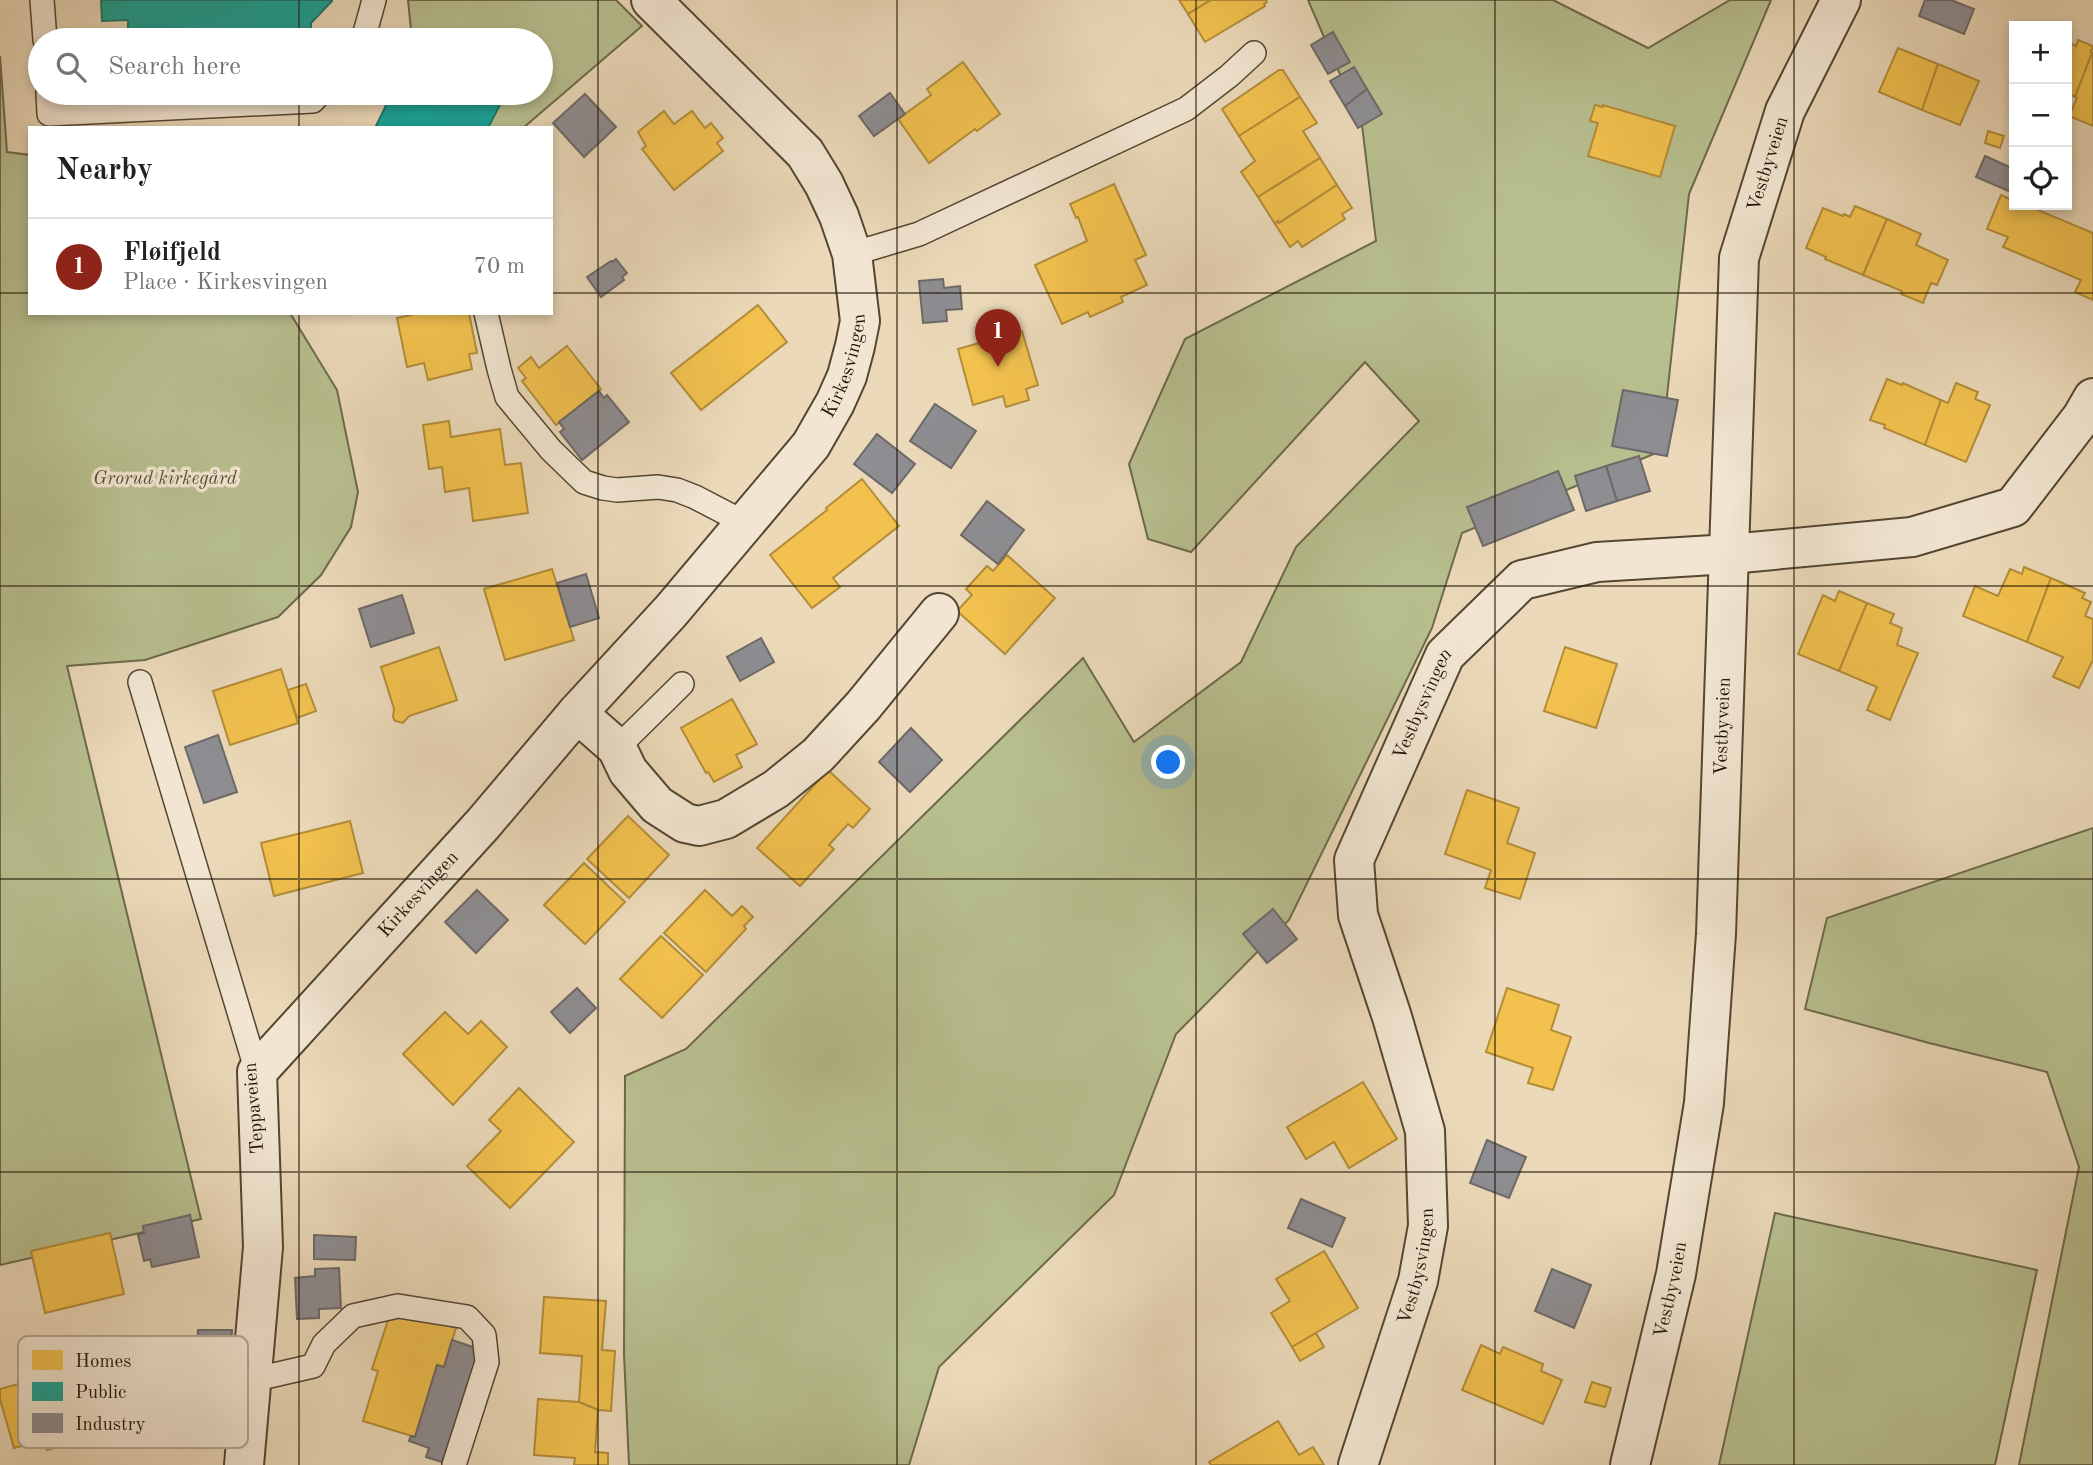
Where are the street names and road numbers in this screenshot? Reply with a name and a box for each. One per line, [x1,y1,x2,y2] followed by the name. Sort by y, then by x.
[1745,114,1792,214] street label: Vestbyveien
[819,313,870,421] street label: Kirkesvingen
[1390,644,1456,763] street label: Vestbysvingen
[1712,677,1734,776] street label: Vestbyveien
[375,848,462,941] street label: Kirkesvingen
[242,1062,268,1154] street label: Teppaveien
[1395,1207,1438,1327] street label: Vestbysvingen
[1651,1240,1691,1340] street label: Vestbyveien

